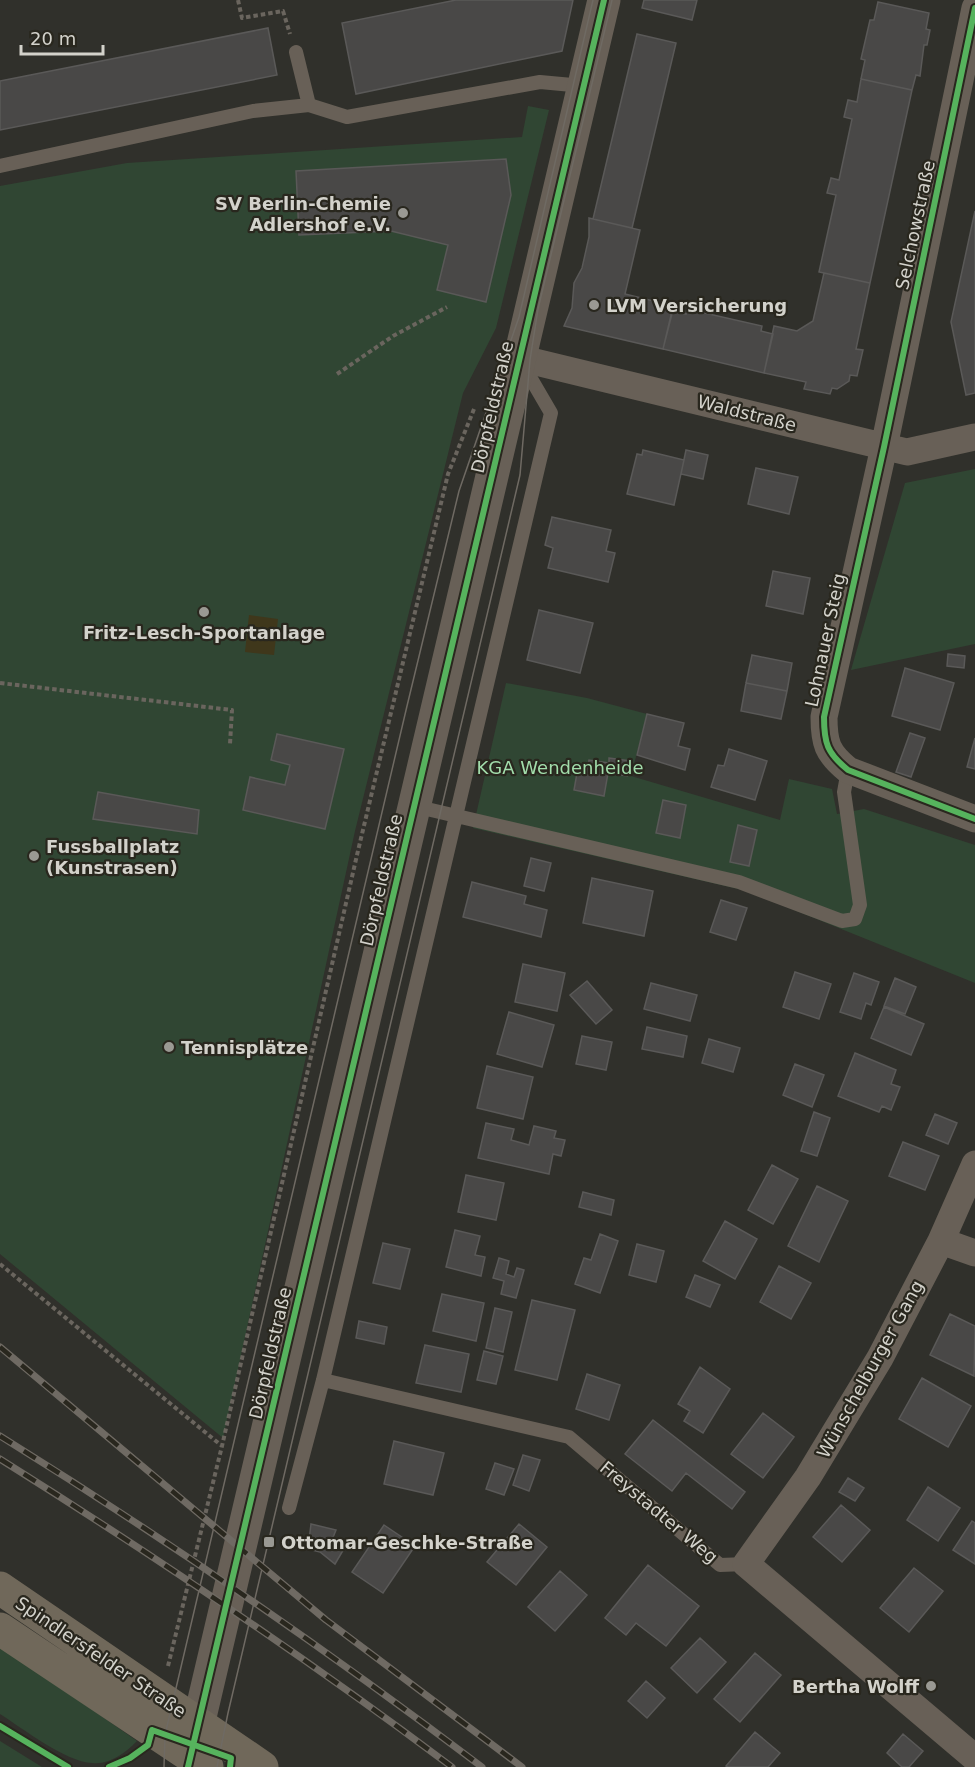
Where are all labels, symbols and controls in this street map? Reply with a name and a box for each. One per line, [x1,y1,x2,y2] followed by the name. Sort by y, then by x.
[21,18,104,56] scale bar
[30,28,76,49] text: 20 m
[891,158,939,292] street label: Selchowstraße
[215,193,391,235] place label: SV Berlin-Chemie Adlershof e.V.
[396,206,410,220] marker: SV Berlin-Chemie Adlershof e.V.
[606,295,787,316] place label: LVM Versicherung
[587,298,601,312] marker: LVM Versicherung
[467,339,517,475] street label: Dörpfeldstraße
[695,391,799,435] street label: Waldstraße
[801,571,849,709] street label: Lohnauer Steig
[197,605,211,619] marker: Fritz-Lesch-Sportanlage
[83,622,325,643] place label: Fritz-Lesch-Sportanlage
[477,757,643,778] park label: KGA Wendenheide
[356,812,406,948] street label: Dörpfeldstraße
[46,836,179,878] place label: Fussballplatz (Kunstrasen)
[27,849,41,863] marker: Fussballplatz (Kunstrasen)
[181,1037,308,1058] place label: Tennisplätze
[162,1040,176,1054] marker: Tennisplätze
[812,1276,928,1462] street label: Wünschelburger Gang
[245,1285,295,1421] street label: Dörpfeldstraße
[596,1457,722,1567] street label: Freystadter Weg
[281,1532,533,1553] place label: Ottomar-Geschke-Straße
[262,1535,276,1549] marker: Ottomar-Geschke-Straße
[12,1592,190,1722] street label: Spindlersfelder Straße
[792,1676,919,1697] place label: Bertha Wolff
[924,1679,938,1693] marker: Bertha Wolff

